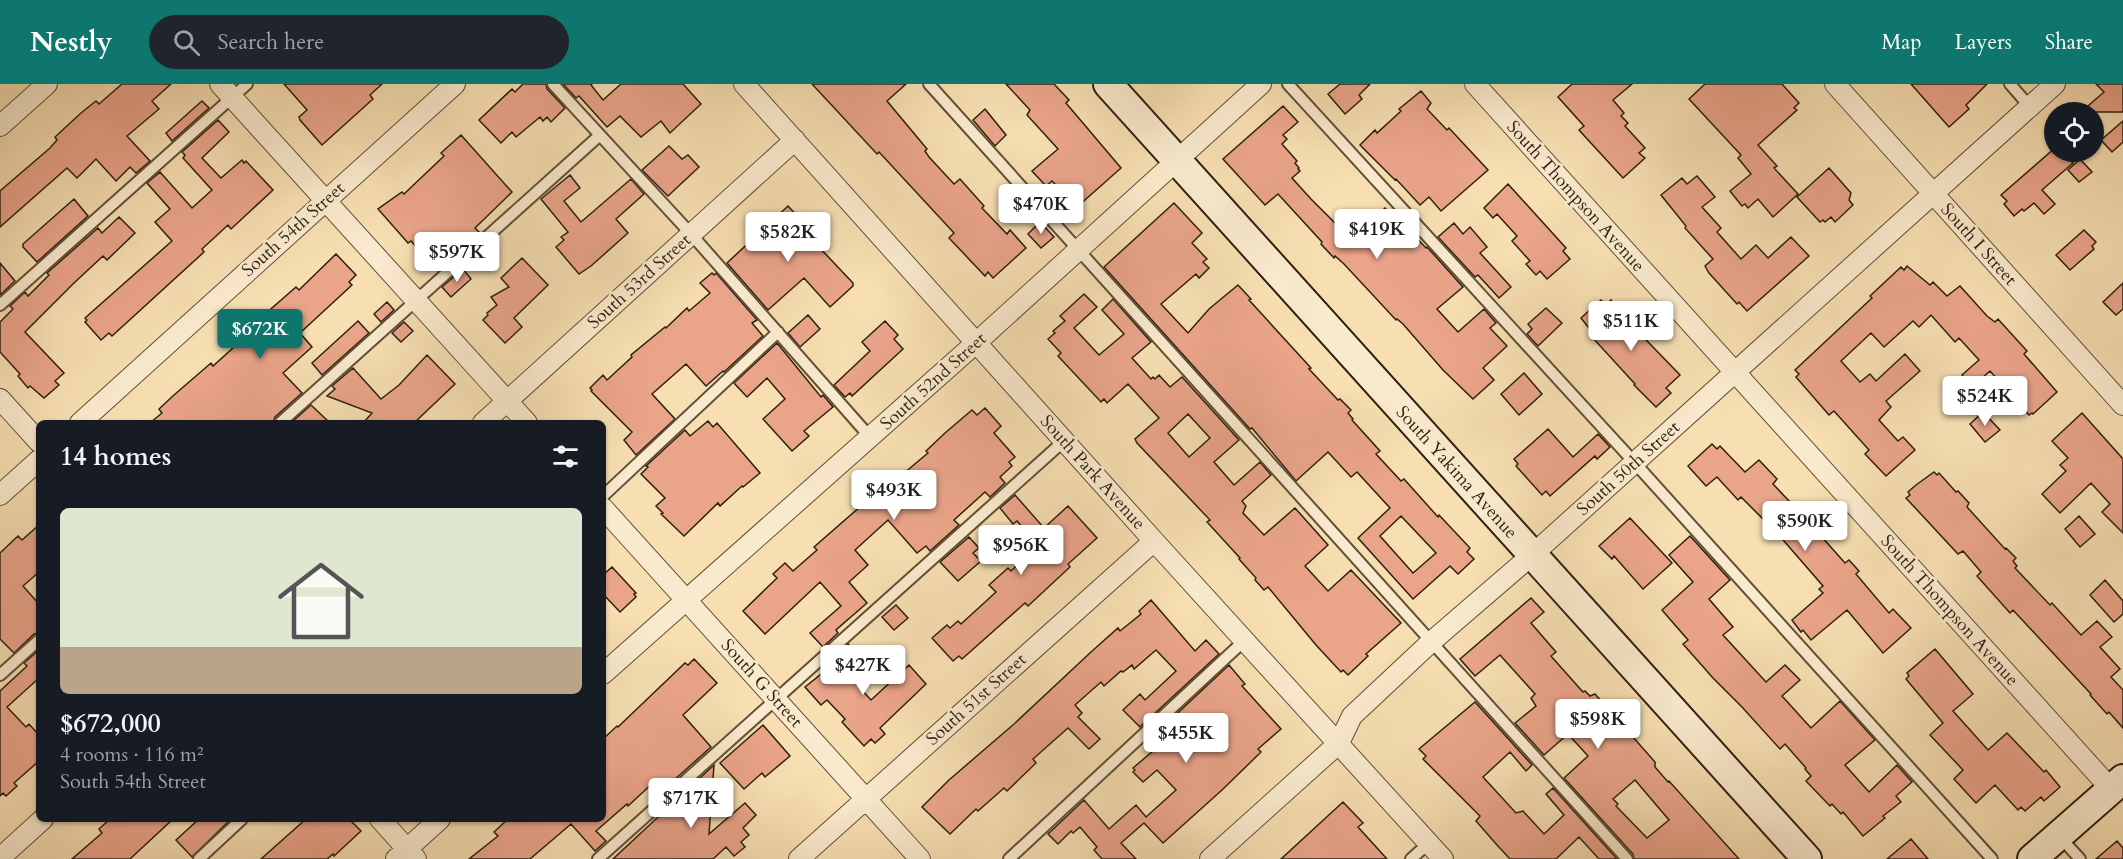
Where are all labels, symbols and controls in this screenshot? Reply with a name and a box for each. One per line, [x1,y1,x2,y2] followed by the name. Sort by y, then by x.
[149,15,569,69] search box
[30,23,113,61] text: Nestly
[170,26,203,59] icon: search
[218,27,324,57] text: Search here
[1882,28,1922,57] text: Map
[1955,28,2012,57] text: Layers
[2045,28,2093,57] text: Share
[2044,102,2104,162] map controls
[2044,102,2104,162] button: locate
[1501,115,1650,277] street label: South Thompson Avenue
[236,176,351,283] street label: South 54th Street
[999,184,1083,235] pin: $470K
[1012,190,1070,217] text: $470K
[1935,198,2023,291] street label: South I Street
[1335,209,1419,260] pin: $419K
[746,212,830,263] pin: $582K
[1348,215,1406,242] text: $419K
[759,218,817,245] text: $582K
[582,228,697,335] street label: South 53rd Street
[415,232,499,283] pin: $597K
[428,238,486,265] text: $597K
[1589,301,1673,352] pin: $511K
[1602,307,1660,334] text: $511K
[218,309,302,360] pin: $672K
[231,315,289,342] text: $672K
[875,327,992,436] street label: South 52nd Street
[1943,376,2027,427] pin: $524K
[1956,382,2014,409] text: $524K
[1390,400,1523,544] street label: South Yakima Avenue
[1034,409,1151,535] street label: South Park Avenue
[1571,415,1686,522] street label: South 50th Street
[60,439,171,474] text: 14 homes
[549,440,582,473] icon: filters
[852,470,936,521] pin: $493K
[865,476,923,503] text: $493K
[1763,501,1847,552] pin: $590K
[1776,507,1834,534] text: $590K
[979,525,1063,576] pin: $956K
[1875,529,2024,691] street label: South Thompson Avenue
[992,531,1050,558] text: $956K
[267,547,375,655] icon: home
[715,634,808,733] street label: South G Street
[821,645,905,696] pin: $427K
[921,647,1032,751] street label: South 51st Street
[834,651,892,678] text: $427K
[1556,699,1640,750] pin: $598K
[1569,705,1627,732] text: $598K
[60,706,161,741] text: $672,000
[1144,713,1228,764] pin: $455K
[1157,719,1215,746] text: $455K
[60,741,204,768] text: 4 rooms · 116 m²
[60,768,206,795] text: South 54th Street
[649,778,733,829] pin: $717K
[662,784,720,811] text: $717K

